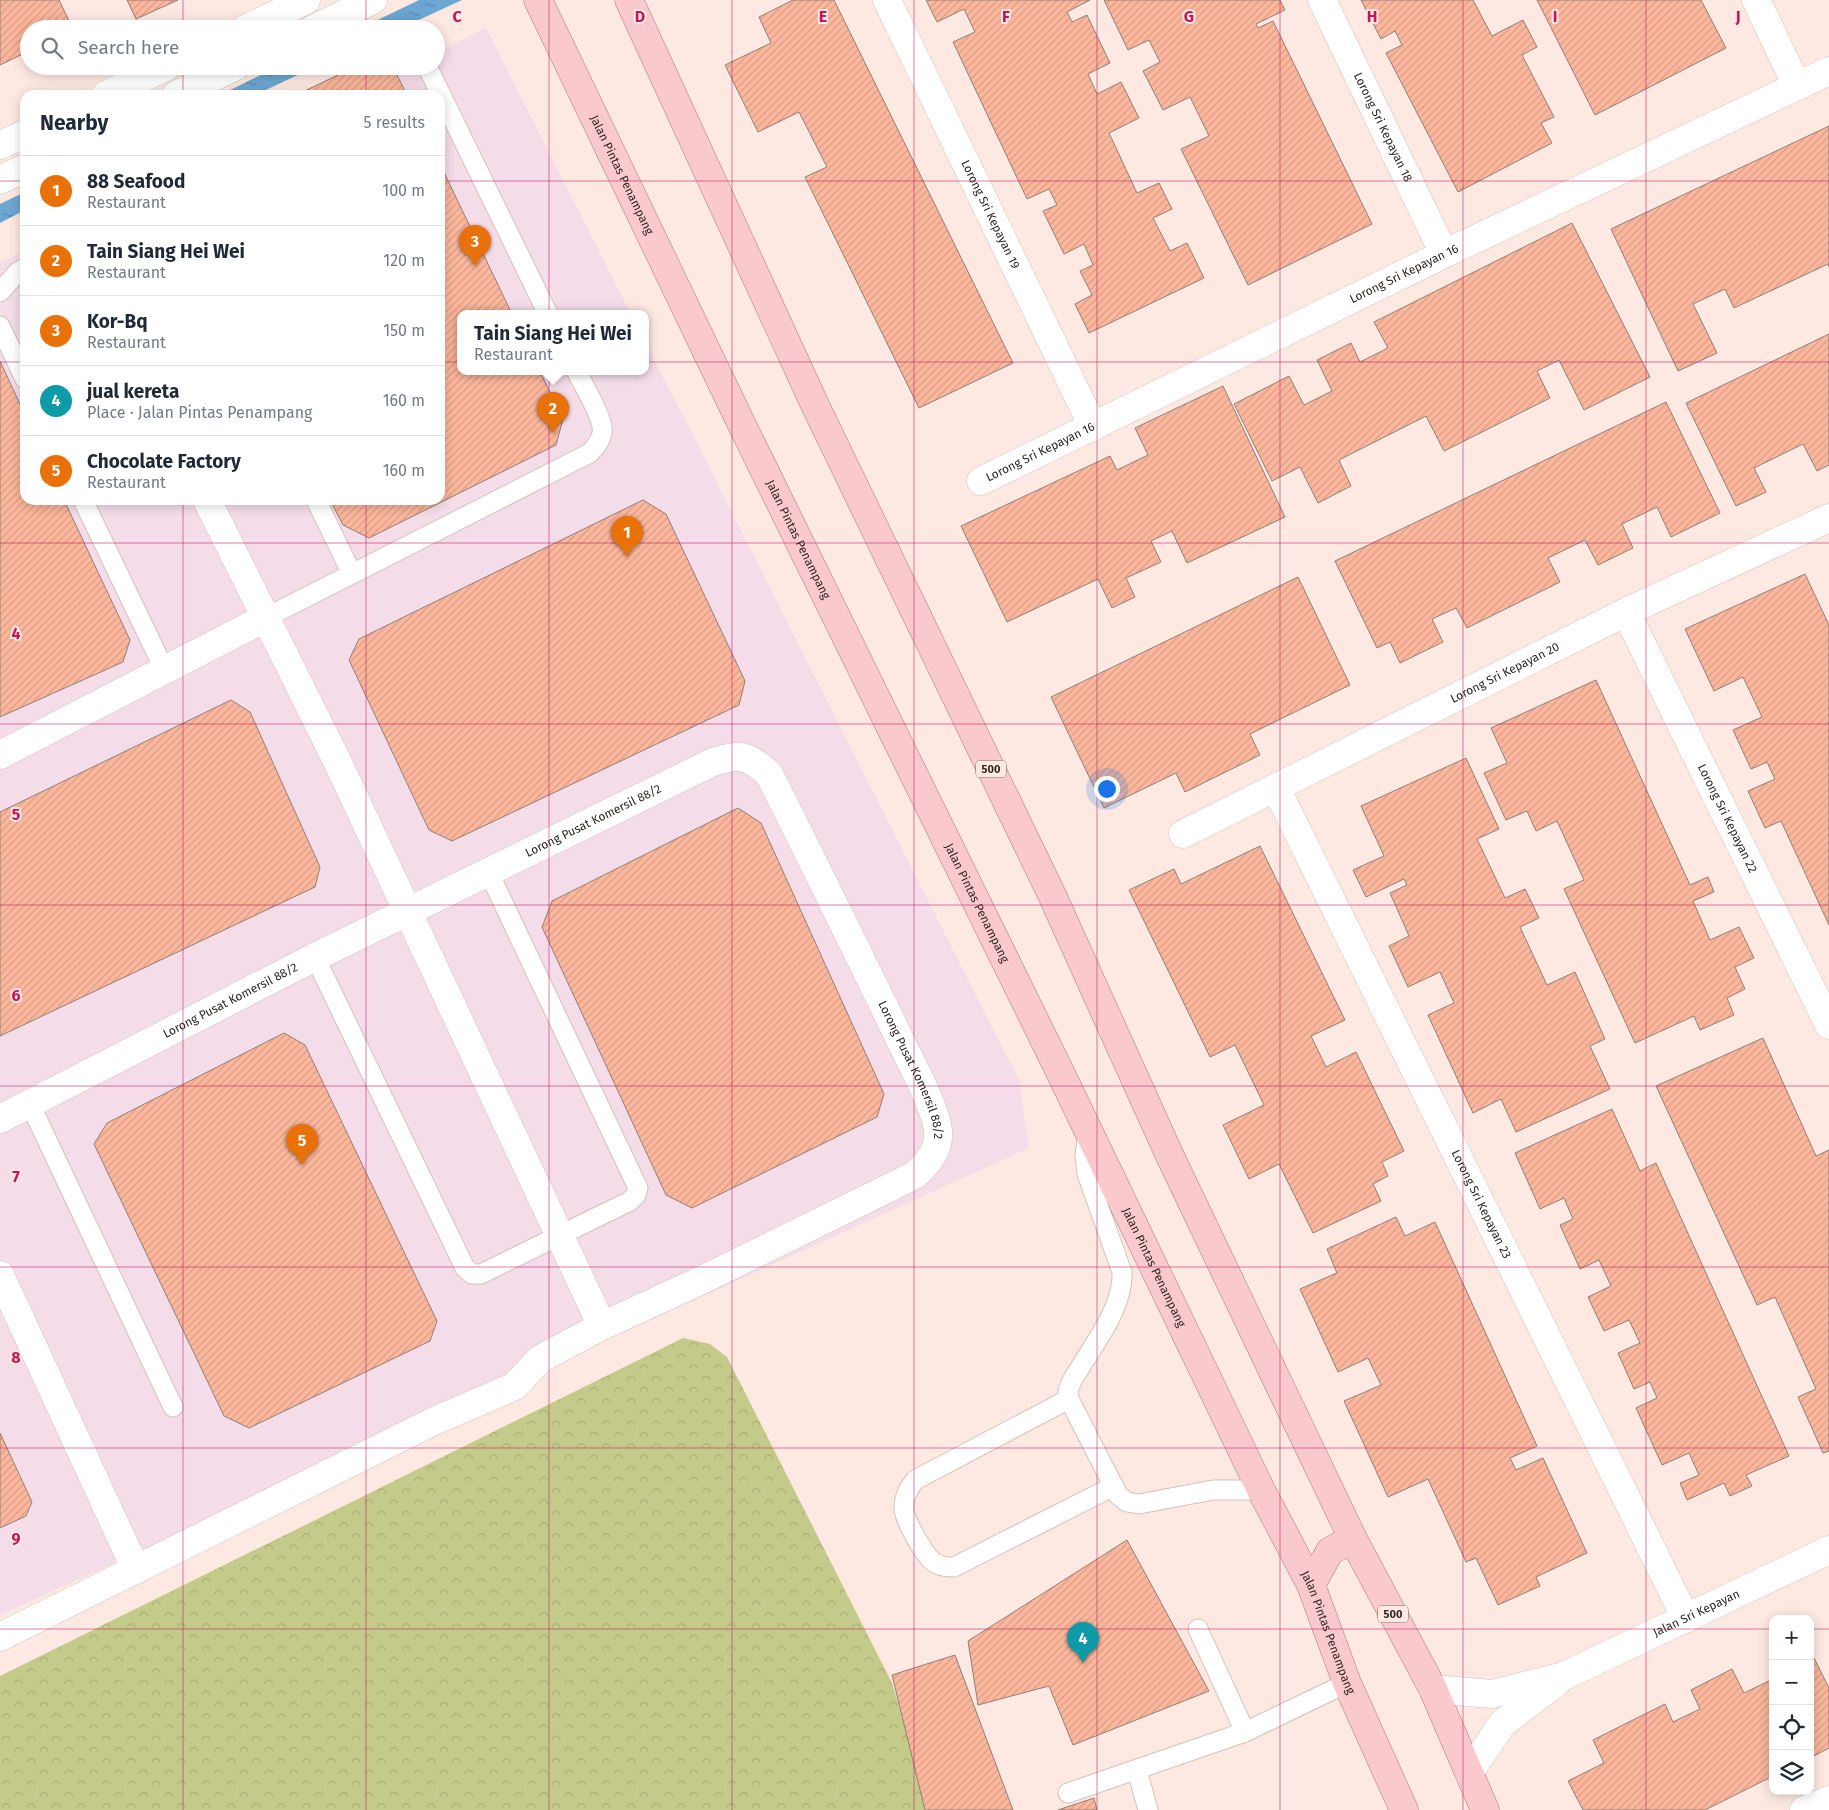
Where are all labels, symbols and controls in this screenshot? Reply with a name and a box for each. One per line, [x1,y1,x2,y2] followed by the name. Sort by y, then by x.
[452,7,462,26] text: C
[635,7,645,26] text: D
[819,7,827,26] text: E
[1002,7,1010,26] text: F
[1184,7,1194,26] text: G
[1367,7,1377,26] text: H
[1553,7,1557,26] text: I
[1734,7,1741,26] text: J
[20,20,445,75] search box
[38,34,66,62] icon: search
[78,36,179,59] text: Search here
[1351,70,1415,184] street label: Lorong Sri Kepayan 18
[40,110,108,136] text: Nearby
[364,113,425,132] text: 5 results
[587,113,657,238] street label: Jalan Pintas Penampang
[958,158,1023,271] street label: Lorong Sri Kepayan 19
[87,170,185,193] text: 88 Seafood
[52,181,60,200] text: 1
[382,181,425,200] text: 100 m
[87,193,166,212] text: Restaurant
[459,225,491,266] pin: 3
[87,240,245,263] text: Tain Siang Hei Wei
[1347,241,1460,306] street label: Lorong Sri Kepayan 16
[52,251,60,270] text: 2
[383,251,425,270] text: 120 m
[87,263,166,282] text: Restaurant
[87,310,148,333] text: Kor-Bq
[457,310,649,375] popup
[52,321,60,340] text: 3
[383,321,425,340] text: 150 m
[474,322,632,345] text: Tain Siang Hei Wei
[87,333,166,352] text: Restaurant
[474,345,553,364] text: Restaurant
[87,380,179,403] text: jual kereta
[51,391,61,410] text: 4
[383,391,425,410] text: 160 m
[537,392,569,433] pin: 2
[87,403,312,422] text: Place · Jalan Pintas Penampang
[984,419,1097,484] street label: Lorong Sri Kepayan 16
[87,450,241,473] text: Chocolate Factory
[52,461,60,480] text: 5
[383,461,425,480] text: 160 m
[87,473,166,492] text: Restaurant
[763,478,834,602] street label: Jalan Pintas Penampang
[611,516,643,557] pin: 1
[11,624,21,643] text: 4
[1448,639,1562,706] street label: Lorong Sri Kepayan 20
[976,761,1006,778] road number: 500
[1695,762,1760,875] street label: Lorong Sri Kepayan 22
[1094,776,1120,802] your location
[523,781,663,860] street label: Lorong Pusat Komersil 88/2
[12,805,21,824] text: 5
[942,841,1012,966] street label: Jalan Pintas Penampang
[161,960,300,1041] street label: Lorong Pusat Komersil 88/2
[11,986,21,1005] text: 6
[875,999,945,1139] street label: Lorong Pusat Komersil 88/2
[286,1124,318,1165] pin: 5
[1449,1147,1514,1261] street label: Lorong Sri Kepayan 23
[12,1167,20,1186] text: 7
[1119,1205,1189,1330] street label: Jalan Pintas Penampang
[11,1348,21,1367] text: 8
[12,1529,21,1548] text: 9
[1298,1568,1358,1697] street label: Jalan Pintas Penampang
[1651,1587,1742,1640] street label: Jalan Sri Kepayan
[1378,1606,1408,1622] road number: 500
[1769,1615,1814,1795] map controls
[1769,1615,1814,1660] button: +
[1067,1622,1099,1663] pin: 4
[1769,1660,1814,1705] button: −
[1769,1705,1814,1750] button: locate
[1769,1750,1814,1795] button: layers

